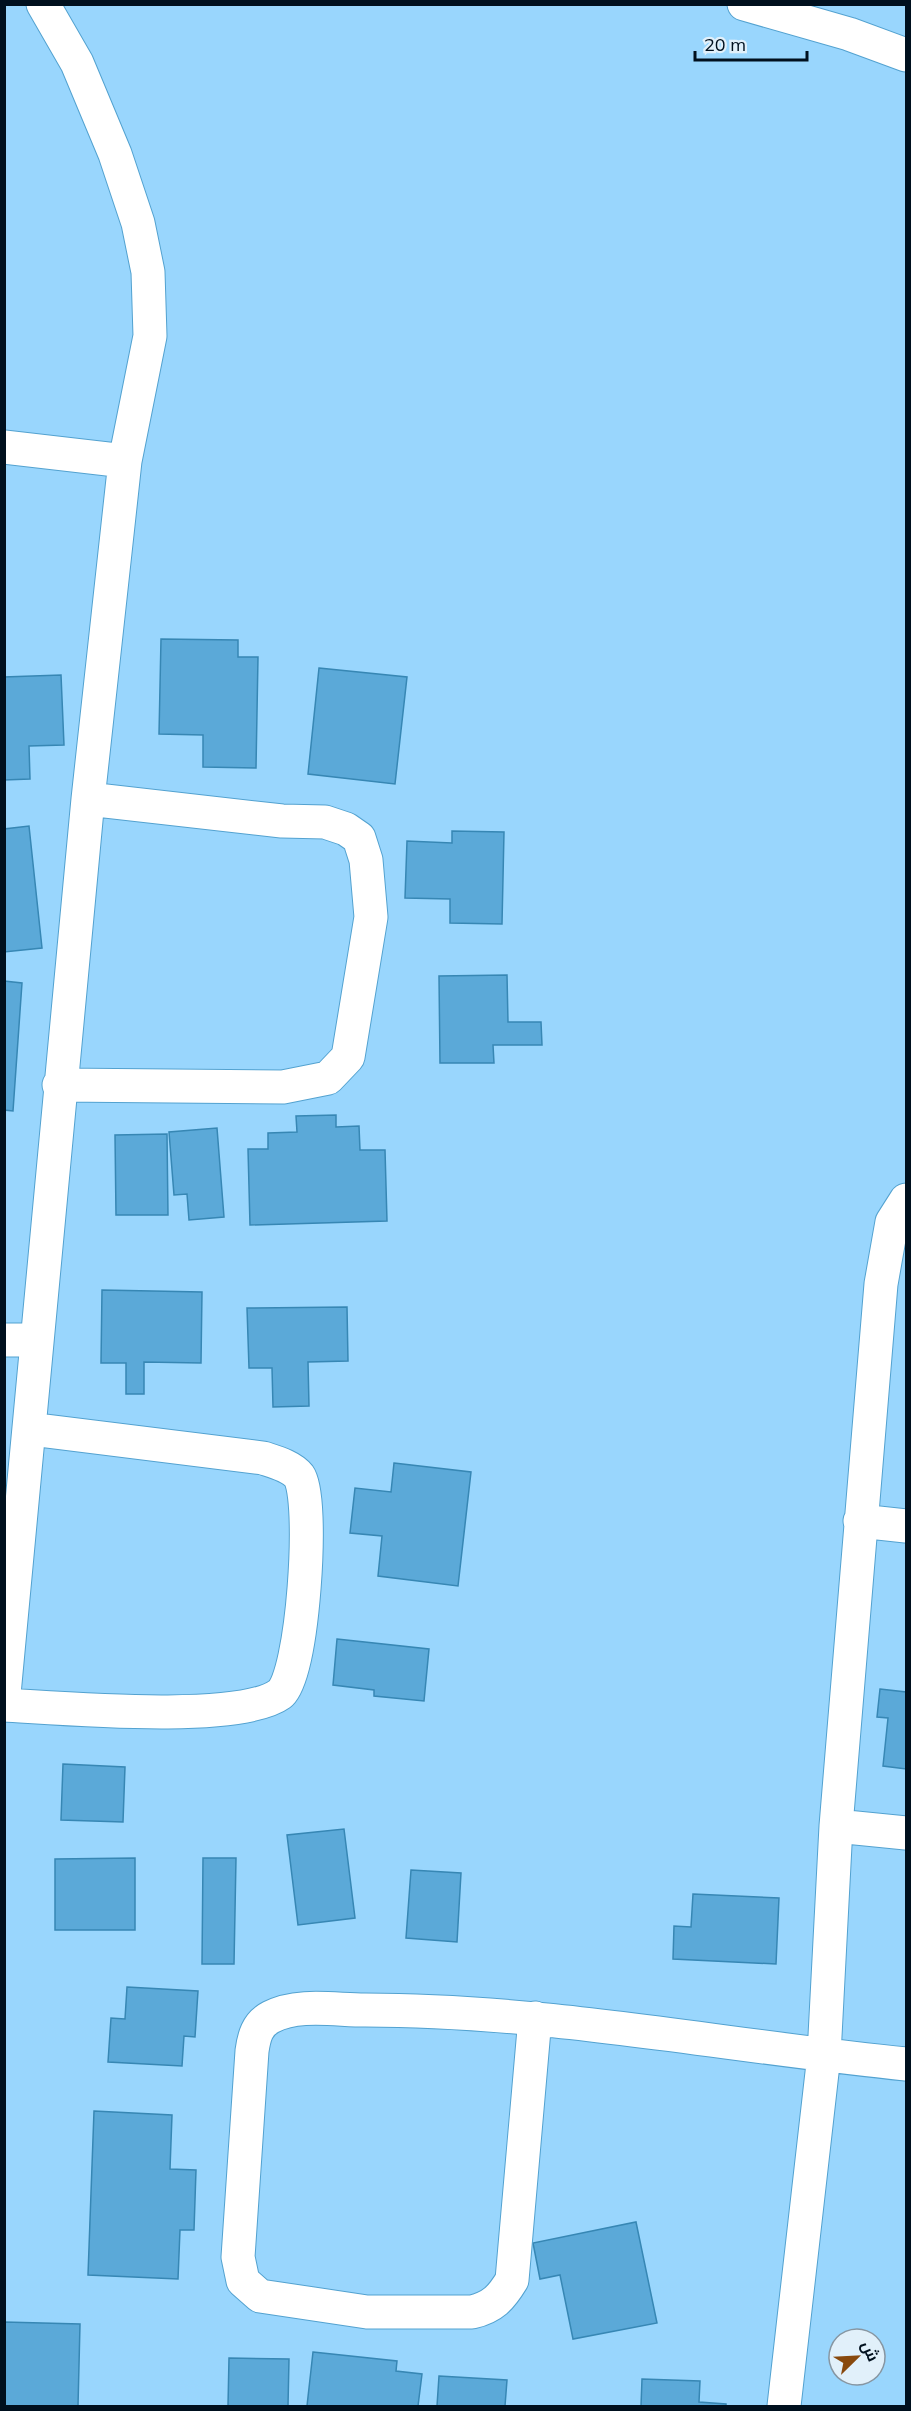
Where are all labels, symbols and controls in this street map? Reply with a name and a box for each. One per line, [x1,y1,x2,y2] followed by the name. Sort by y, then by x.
[695,24,808,62] scale bar
[704,33,746,56] text: 20 m
[827,2327,887,2387] north arrow
[857,2337,884,2364] text: ش

